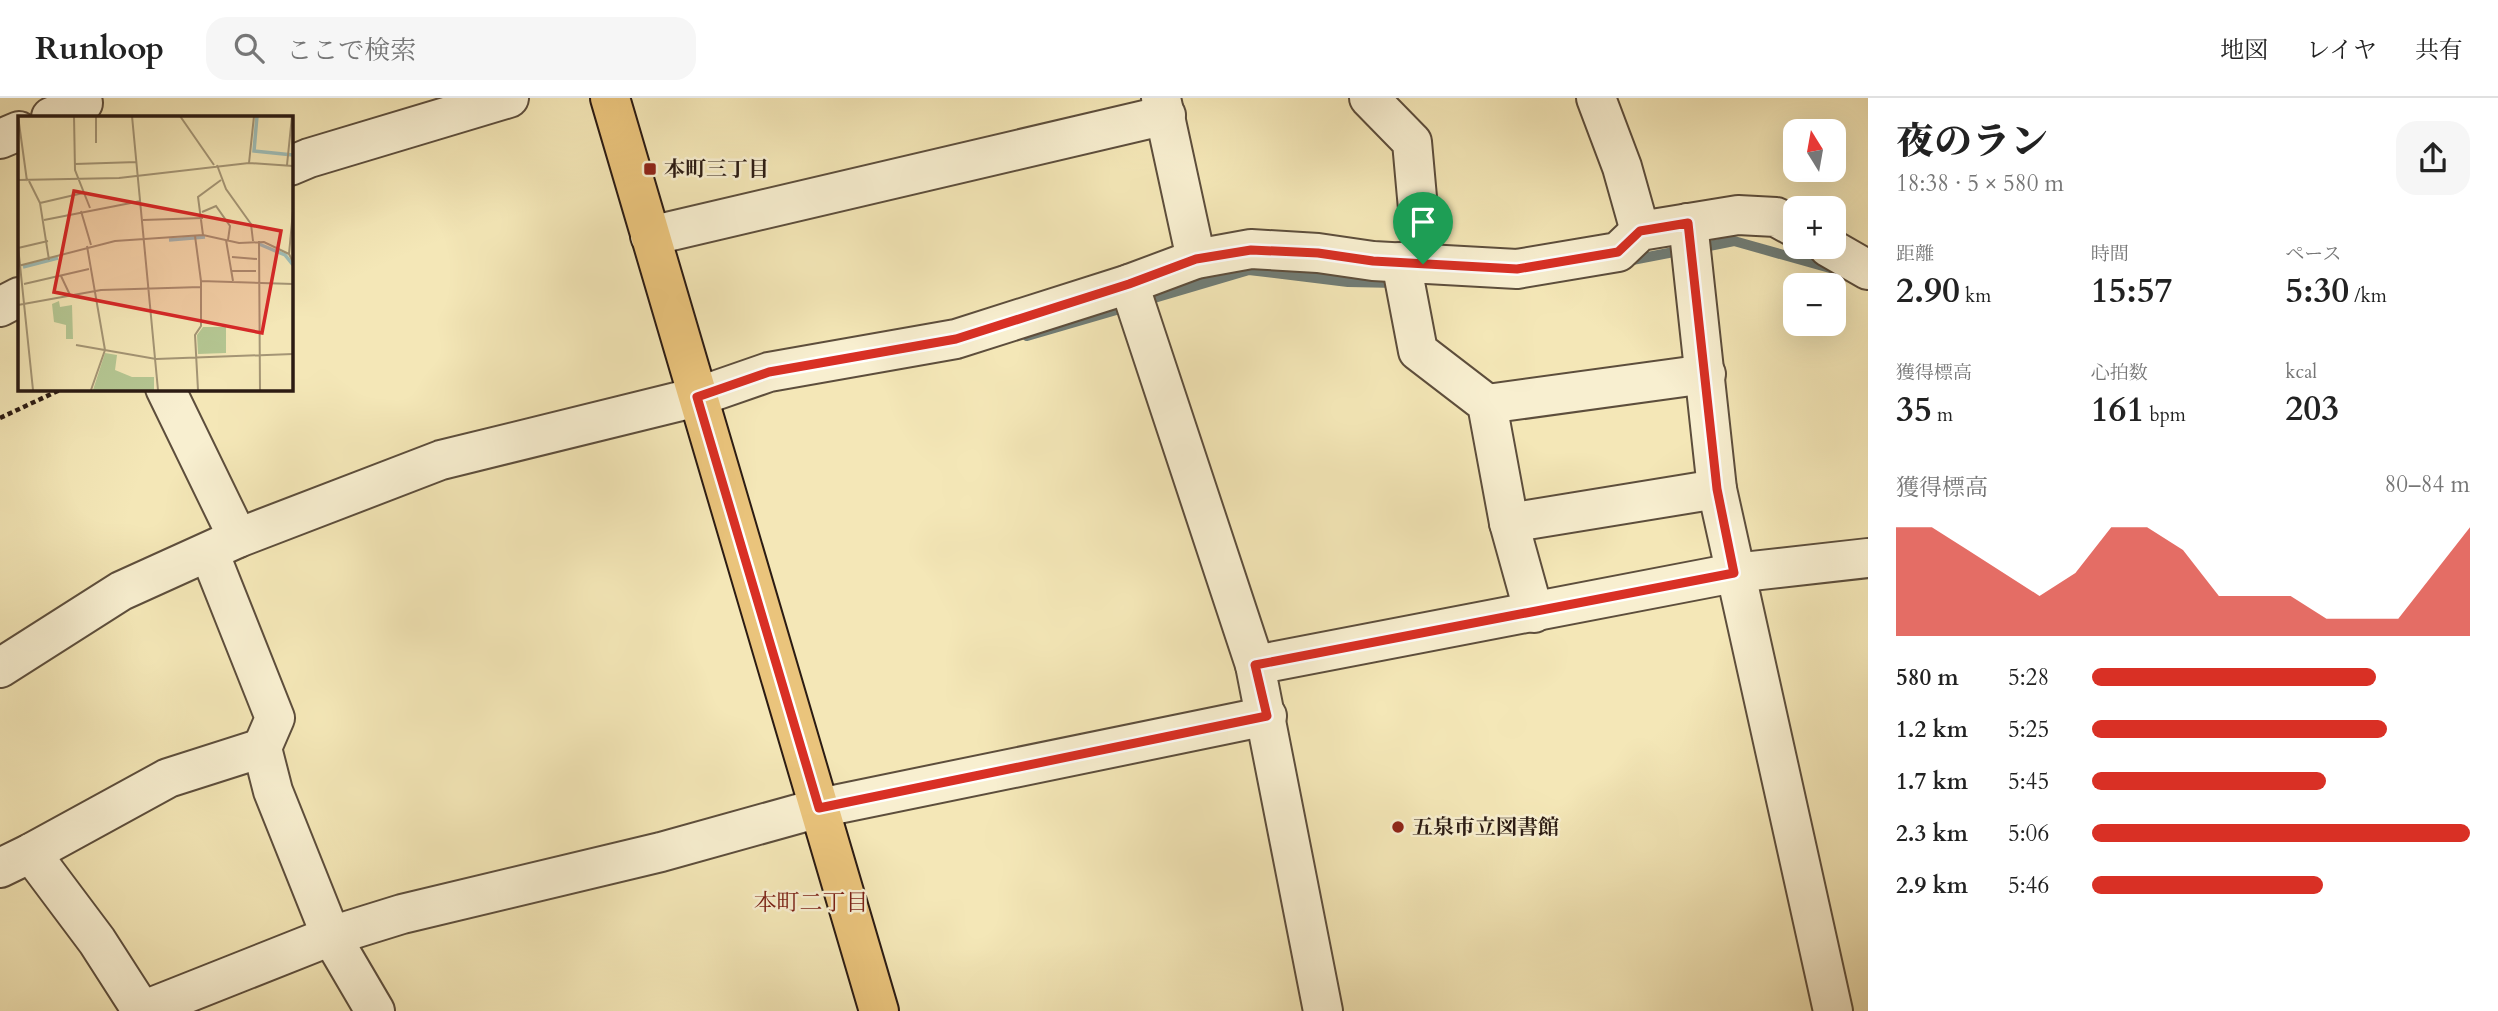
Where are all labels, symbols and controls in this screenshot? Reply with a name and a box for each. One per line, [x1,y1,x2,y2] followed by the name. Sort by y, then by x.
[206,17,696,80] search box
[35,26,164,71] text: Runloop
[230,29,268,67] icon: search
[286,33,416,68] text: ここで検索
[2220,34,2268,67] text: 地図
[2306,34,2377,67] text: レイヤ
[2415,34,2463,67] text: 共有
[18,116,292,390] inset map
[1896,116,2048,168] text: 夜のラン
[1783,119,1846,182] north arrow
[1783,119,1846,336] map controls
[2396,121,2470,195] button: share
[664,155,769,184] place label: 本町三丁目
[642,161,658,177] marker: 本町三丁目
[1896,168,2064,199] text: 18:38 · 5 × 580 m
[1393,192,1453,264] pin
[1783,196,1846,259] button: +
[1404,203,1442,241] icon: arrive
[1896,241,1934,267] text: 距離
[2091,241,2129,267] text: 時間
[2285,241,2341,267] text: ペース
[1896,267,1960,315] text: 2.90
[2091,267,2173,315] text: 15:57
[2285,267,2349,315] text: 5:30
[1783,273,1846,336] button: −
[1960,283,1991,309] text: km
[2349,283,2387,309] text: /km
[2285,359,2317,385] text: kcal
[1896,360,1972,386] text: 獲得標高
[2091,360,2148,386] text: 心拍数
[2285,385,2339,433] text: 203
[1896,386,1932,434] text: 35
[2091,386,2144,434] text: 161
[1932,402,1953,428] text: m
[2144,402,2186,428] text: bpm
[2385,469,2470,500] text: 80–84 m
[1896,472,1988,503] text: 獲得標高
[1896,662,1959,693] text: 580 m
[2008,662,2049,693] text: 5:28
[1896,714,1968,745] text: 1.2 km
[2008,714,2049,745] text: 5:25
[1896,766,1968,797] text: 1.7 km
[2008,766,2049,797] text: 5:45
[1412,813,1559,842] place label: 五泉市立図書館
[1896,818,1968,849] text: 2.3 km
[2008,818,2049,849] text: 5:06
[1390,819,1406,835] marker: 五泉市立図書館
[1896,870,1968,901] text: 2.9 km
[2008,870,2049,901] text: 5:46
[754,887,869,918] district label: 本町二丁目

